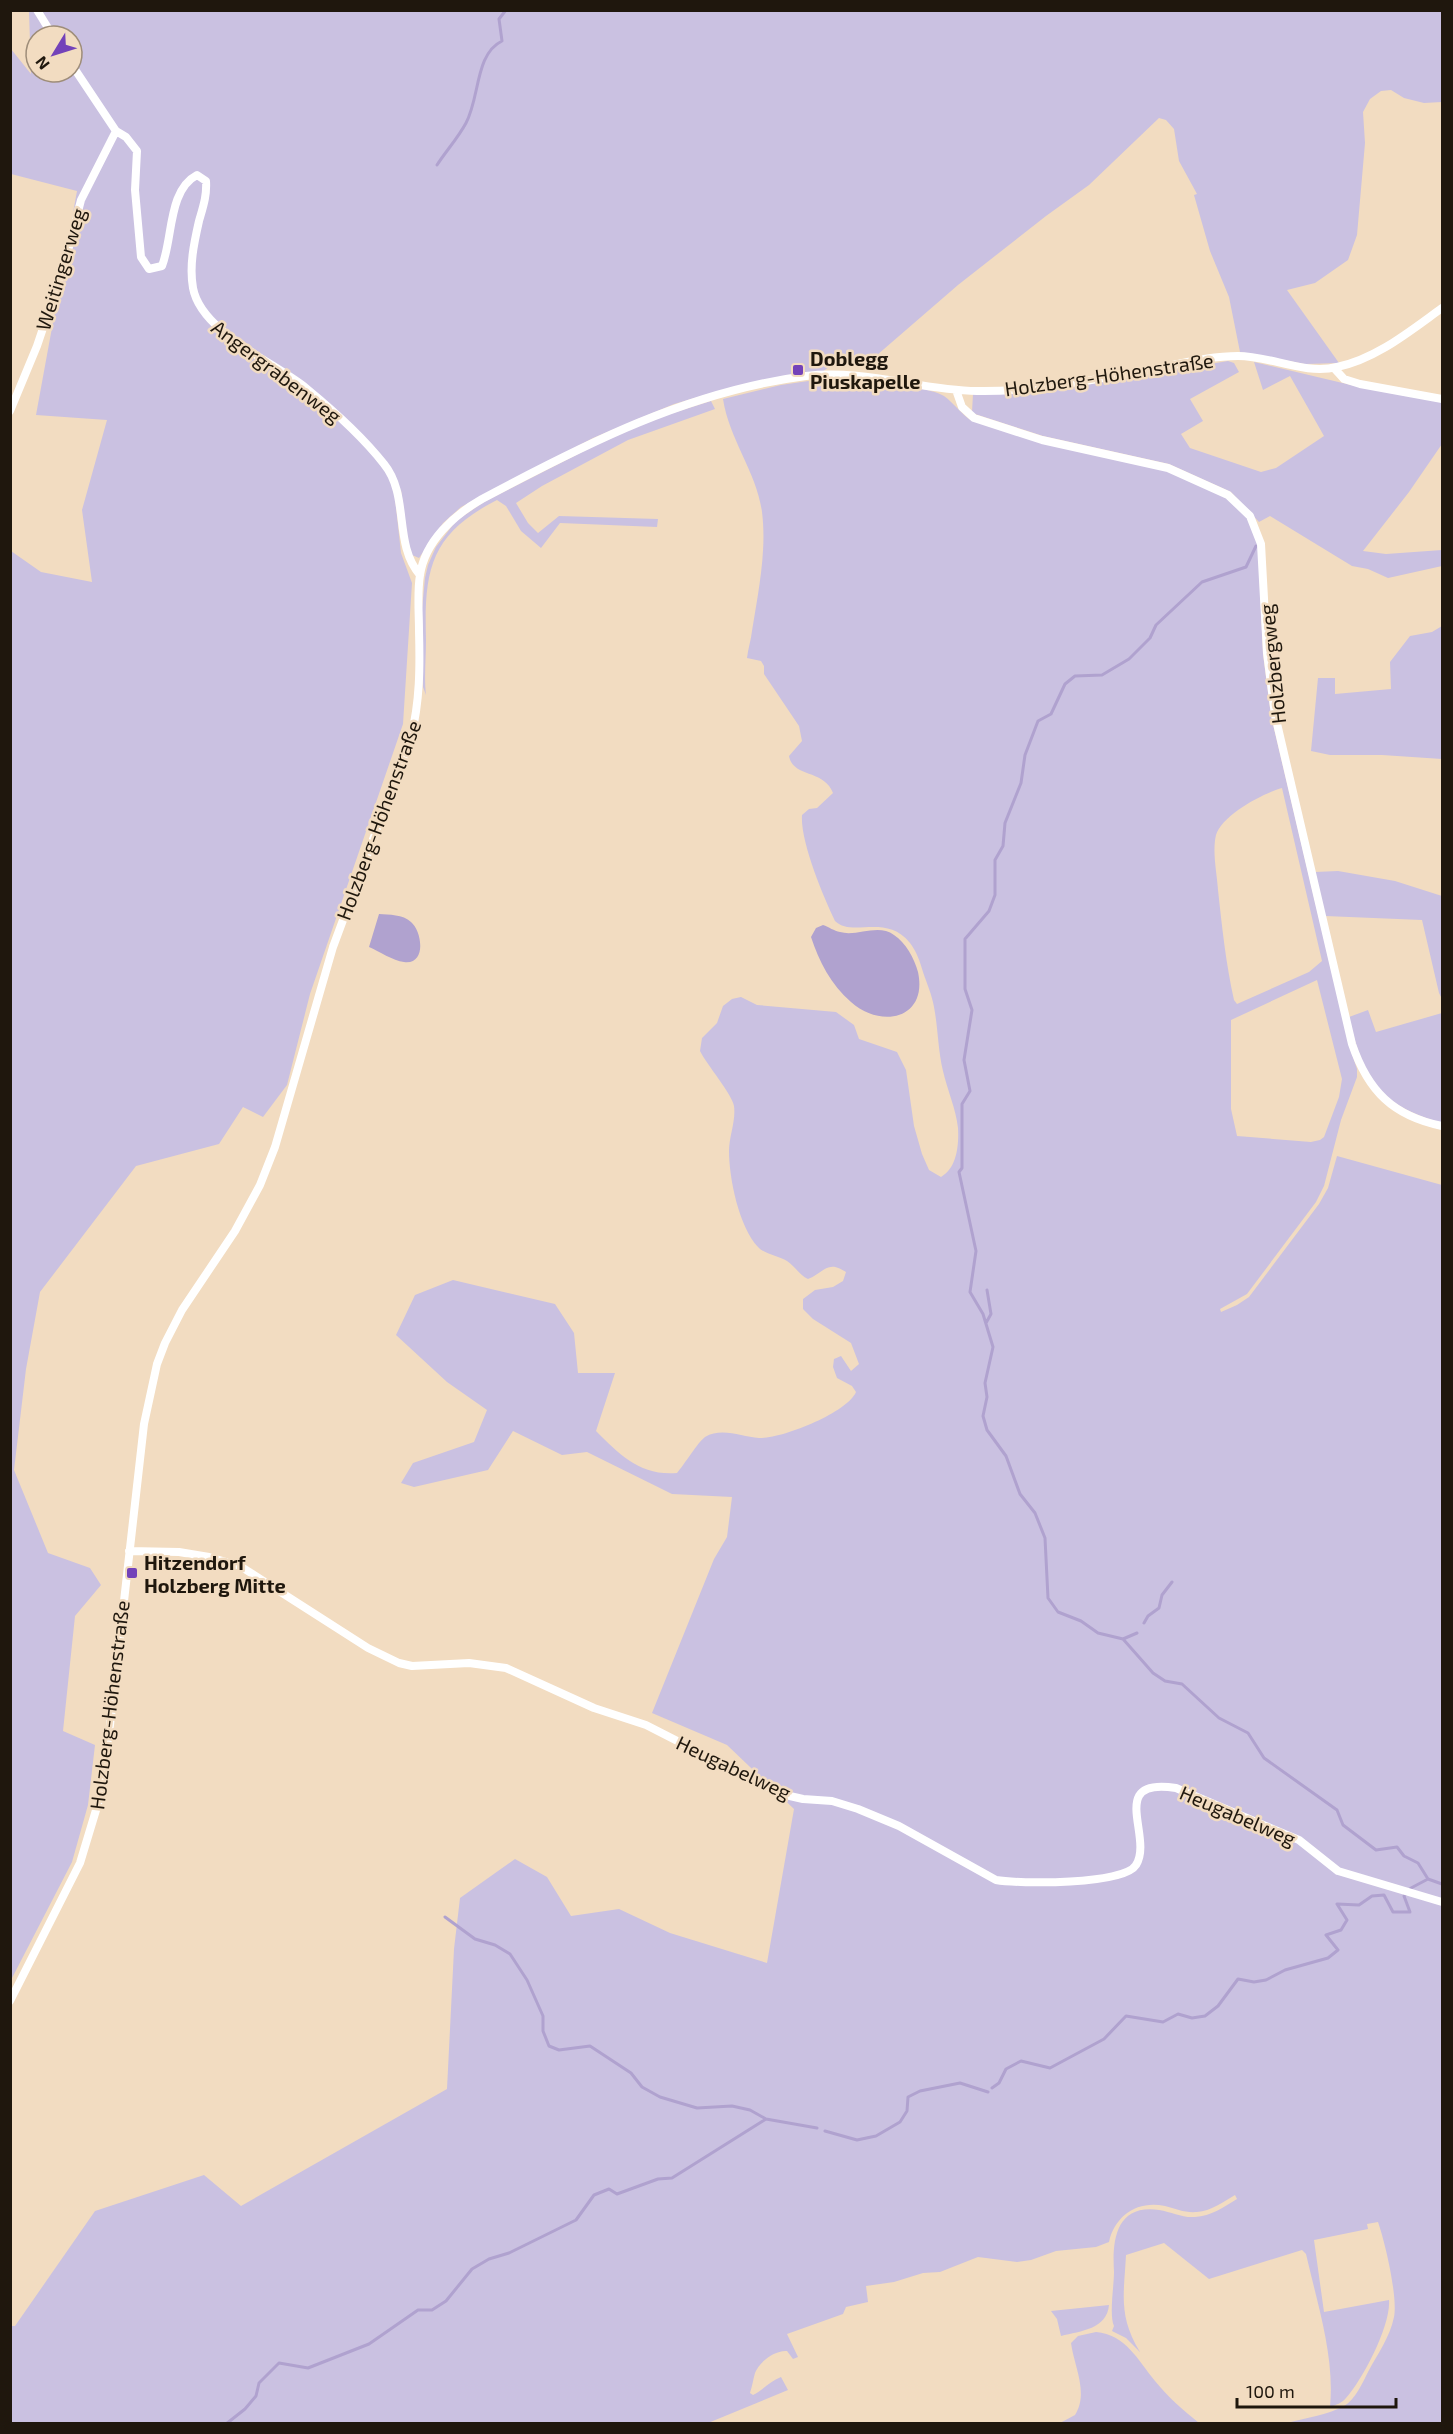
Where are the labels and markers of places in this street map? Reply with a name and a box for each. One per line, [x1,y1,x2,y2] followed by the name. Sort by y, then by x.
[810,346,921,393] place label: Doblegg Piuskapelle
[791,363,805,377] marker: Doblegg Piuskapelle
[144,1550,286,1597] place label: Hitzendorf Holzberg Mitte
[125,1566,139,1580] marker: Hitzendorf Holzberg Mitte

